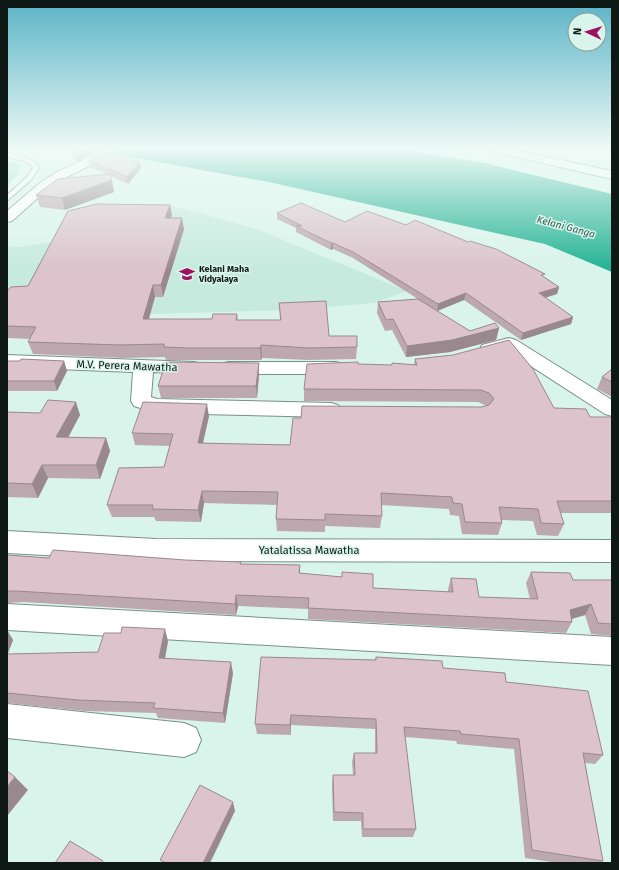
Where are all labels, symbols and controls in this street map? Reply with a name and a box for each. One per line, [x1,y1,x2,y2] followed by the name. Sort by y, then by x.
[567,12,607,52] north arrow
[571,27,584,35] text: N
[536,213,597,241] water label: Kelani Ganga
[198,264,249,284] place label: Kelani Maha Vidyalaya
[178,265,196,283] school or university icon: Kelani Maha Vidyalaya
[76,358,178,374] street label: M.V. Perera Mawatha
[259,544,359,557] street label: Yatalatissa Mawatha

